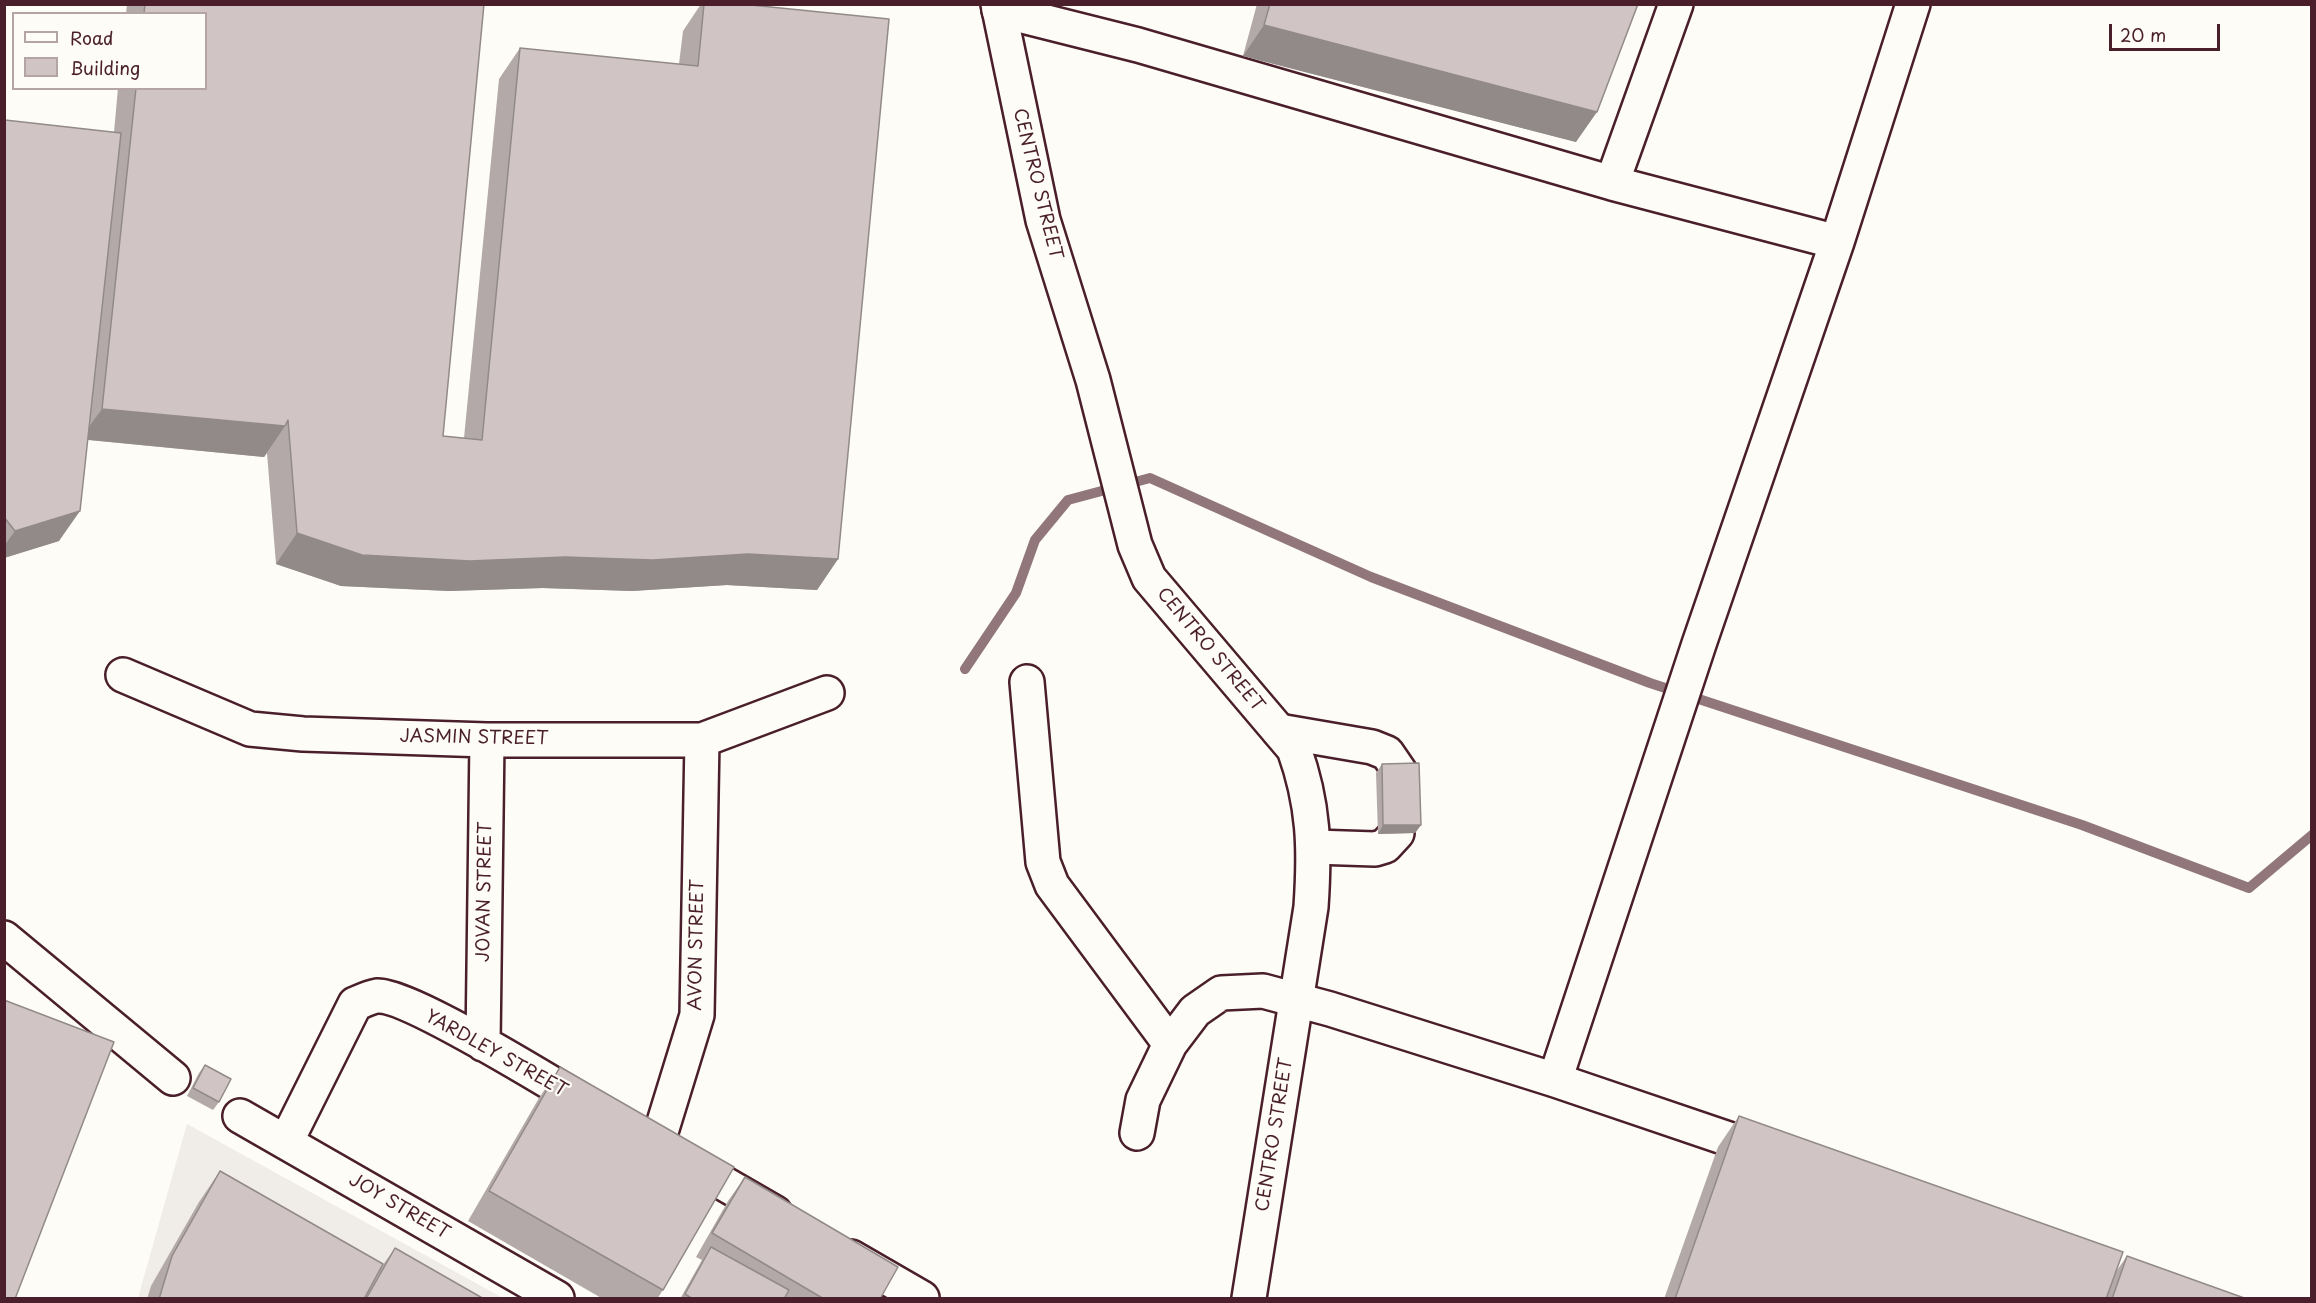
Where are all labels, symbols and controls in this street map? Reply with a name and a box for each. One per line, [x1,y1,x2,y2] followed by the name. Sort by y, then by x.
[12,12,207,90] legend
[2112,12,2223,50] scale bar
[2120,21,2166,48] text: 20 m
[70,24,114,51] text: Road
[70,54,140,81] text: Building
[1008,106,1066,262] street label: CENTRO STREET
[1152,584,1268,716] street label: CENTRO STREET
[399,726,549,750] street label: JASMIN STREET
[473,822,497,962] street label: JOVAN STREET
[685,879,709,1011] street label: AVON STREET
[421,1006,571,1102] street label: YARDLEY STREET
[1252,1057,1298,1213] street label: CENTRO STREET
[345,1169,453,1245] street label: JOY STREET

